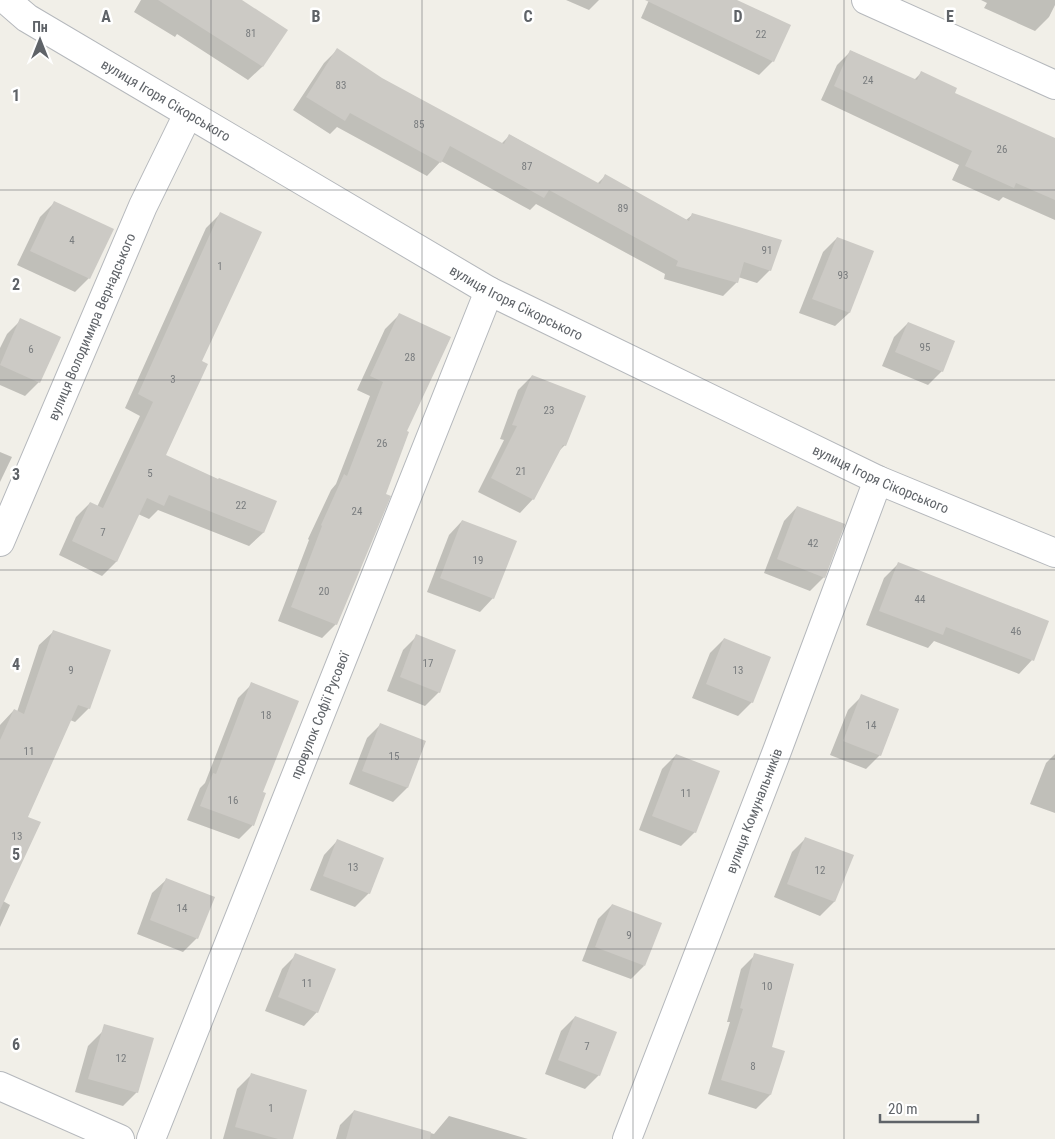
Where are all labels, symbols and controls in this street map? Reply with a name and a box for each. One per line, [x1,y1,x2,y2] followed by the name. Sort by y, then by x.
[101,7,111,26] text: A
[312,7,321,26] text: B
[523,7,533,26] text: C
[733,7,743,26] text: D
[946,7,954,26] text: E
[15,15,65,65] north arrow
[32,19,48,35] text: Пн
[246,27,256,40] house number: 81
[756,28,766,41] house number: 22
[98,56,233,144] street label: вулиця Ігоря Сікорського
[863,74,874,87] house number: 24
[336,79,346,92] house number: 83
[12,86,20,105] text: 1
[414,118,424,131] house number: 85
[997,143,1007,156] house number: 26
[522,160,532,173] house number: 87
[618,202,628,215] house number: 89
[45,231,138,423] street label: вулиця Володимира Вернадського
[69,234,75,247] house number: 4
[762,244,772,257] house number: 91
[217,260,223,273] house number: 1
[447,262,585,343] street label: вулиця Ігоря Сікорського
[838,269,848,282] house number: 93
[12,275,20,294] text: 2
[920,341,930,354] house number: 95
[28,343,34,356] house number: 6
[405,351,415,364] house number: 28
[170,373,176,386] house number: 3
[544,404,554,417] house number: 23
[377,437,387,450] house number: 26
[810,442,951,516] street label: вулиця Ігоря Сікорського
[12,465,20,484] text: 3
[516,465,526,478] house number: 21
[147,467,153,480] house number: 5
[236,499,246,512] house number: 22
[352,505,363,518] house number: 24
[100,526,106,539] house number: 7
[808,537,818,550] house number: 42
[473,554,483,567] house number: 19
[319,585,329,598] house number: 20
[915,593,926,606] house number: 44
[1011,625,1021,638] house number: 46
[287,649,353,781] street label: провулок Софії Русової
[12,655,20,674] text: 4
[423,657,433,670] house number: 17
[68,664,74,677] house number: 9
[733,664,743,677] house number: 13
[261,709,271,722] house number: 18
[866,719,877,732] house number: 14
[24,745,34,758] house number: 11
[723,746,785,876] street label: вулиця Комунальників
[389,750,399,763] house number: 15
[681,787,691,800] house number: 11
[228,794,238,807] house number: 16
[12,830,22,843] house number: 13
[12,845,20,864] text: 5
[348,861,358,874] house number: 13
[815,864,825,877] house number: 12
[177,902,188,915] house number: 14
[626,929,632,942] house number: 9
[302,977,312,990] house number: 11
[762,980,772,993] house number: 10
[12,1035,20,1054] text: 6
[584,1040,590,1053] house number: 7
[116,1052,126,1065] house number: 12
[750,1060,756,1073] house number: 8
[880,1092,978,1124] scale bar
[888,1100,918,1118] text: 20 m
[268,1102,274,1115] house number: 1

